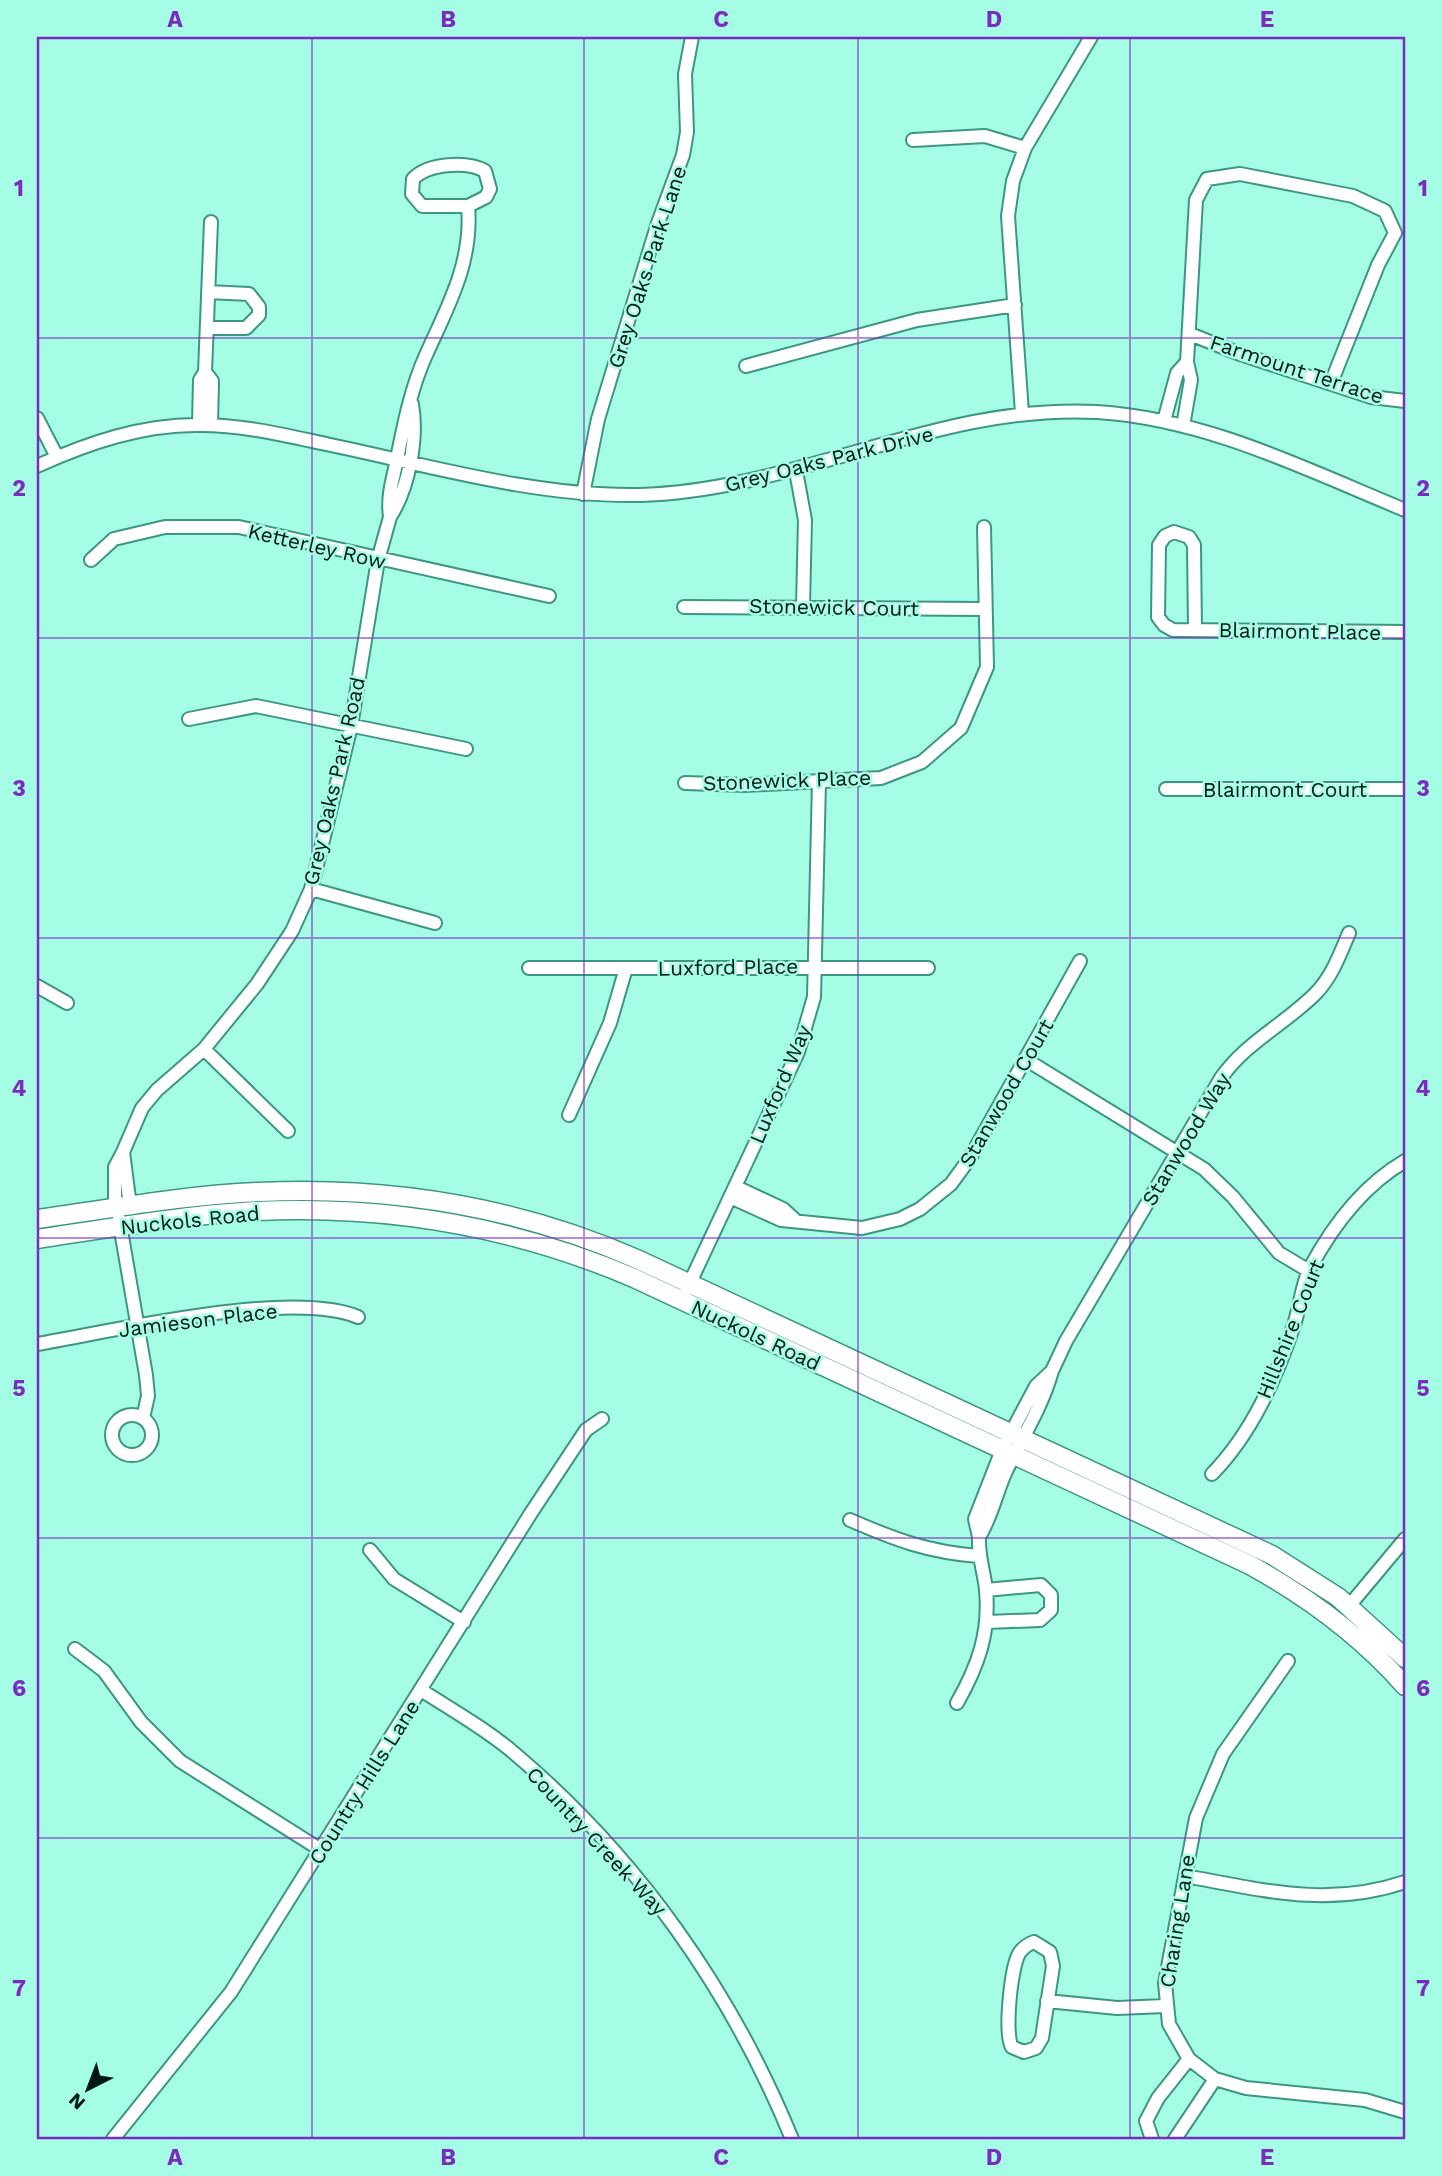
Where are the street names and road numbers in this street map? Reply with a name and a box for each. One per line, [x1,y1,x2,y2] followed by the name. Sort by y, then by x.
[602,163,692,371] street label: Grey Oaks Park Lane
[1207,329,1387,409] street label: Farmount Terrace
[722,421,936,497] street label: Grey Oaks Park Drive
[246,518,388,574] street label: Ketterley Row
[749,593,919,621] street label: Stonewick Court
[1218,617,1382,645] street label: Blairmont Place
[298,674,370,888] street label: Grey Oaks Park Road
[702,765,872,795] street label: Stonewick Place
[1203,777,1367,802] street label: Blairmont Court
[657,953,799,981] street label: Luxford Place
[954,1015,1059,1171] street label: Stanwood Court
[744,1021,816,1147] street label: Luxford Way
[1136,1068,1236,1210] street label: Stanwood Way
[119,1200,261,1240] street label: Nuckols Road
[1251,1256,1329,1402] street label: Hillshire Court
[687,1294,825,1376] street label: Nuckols Road
[117,1298,279,1342] street label: Jamieson Place
[303,1695,425,1869] street label: Country Hills Lane
[522,1761,672,1921] street label: Country Creek Way
[1154,1853,1200,1989] street label: Charing Lane

